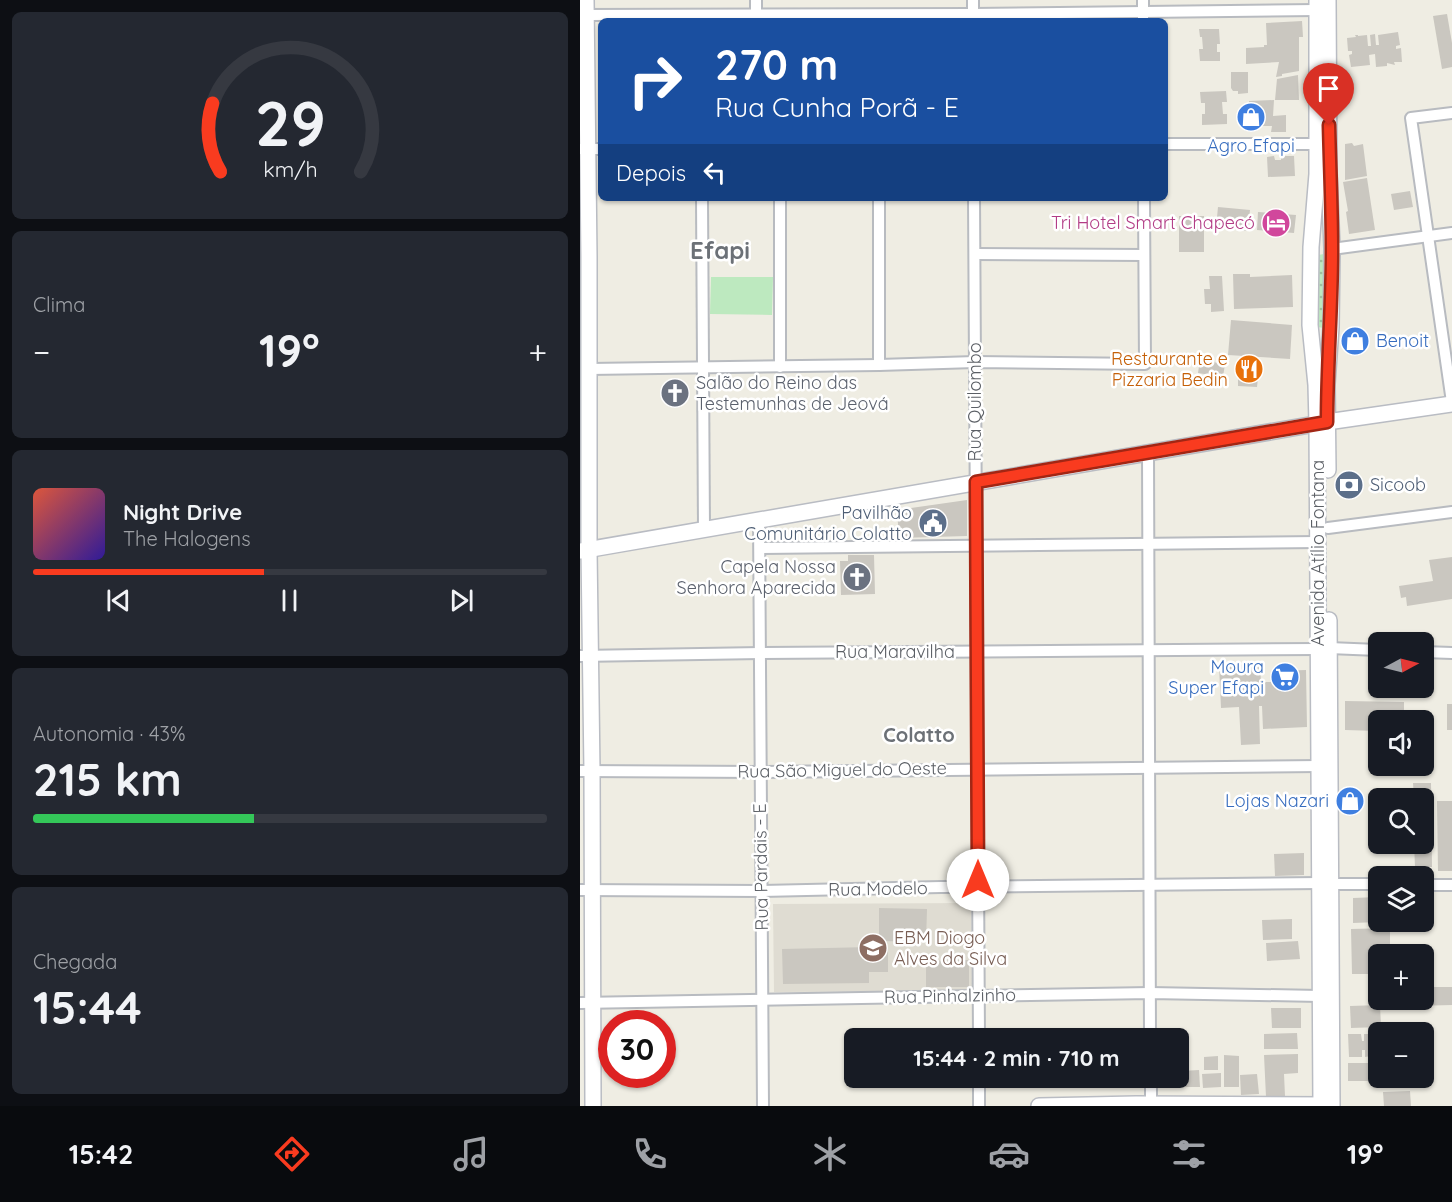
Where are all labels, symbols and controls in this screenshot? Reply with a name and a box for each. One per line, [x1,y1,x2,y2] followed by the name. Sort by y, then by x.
[715,38,838,91] text: 270 m
[616,42,694,120] icon: right
[1303,63,1354,125] pin
[1312,72,1345,105] icon: arrive
[255,85,325,163] text: 29
[715,90,959,124] text: Rua Cunha Porã - E
[1235,101,1267,133] shop icon: Agro Efapi
[1207,134,1295,157] place label: Agro Efapi
[698,156,731,189] icon: left
[263,157,317,183] text: km/h
[616,159,686,187] text: Depois
[1260,207,1292,239] hotel icon: Tri Hotel Smart Chapecó
[1051,211,1255,234] place label: Tri Hotel Smart Chapecó
[690,235,750,265] district label: Efapi
[33,292,85,317] text: Clima
[259,322,320,378] text: 19°
[1339,325,1371,357] shop icon: Benoit
[1376,329,1429,352] place label: Benoit
[33,331,50,372] text: −
[528,331,547,372] text: +
[963,342,986,462] street label: Rua Quilombo
[1111,347,1228,391] place label: Restaurante e Pizzaria Bedin
[1233,353,1265,385] restaurant icon: Restaurante e Pizzaria Bedin
[696,371,889,415] place label: Salão do Reino das Testemunhas de Jeová
[659,377,691,409] church icon: Salão do Reino das Testemunhas de Jeová
[1306,460,1329,646] street label: Avenida Atílio Fontana
[1333,469,1365,501] bank icon: Sicoob
[1370,473,1426,496] place label: Sicoob
[123,498,242,526] text: Night Drive
[744,501,912,545] place label: Pavilhão Comunitário Colatto
[917,507,949,539] public building icon: Pavilhão Comunitário Colatto
[123,526,251,551] text: The Halogens
[677,555,836,599] place label: Capela Nossa Senhora Aparecida
[841,561,873,593] church icon: Capela Nossa Senhora Aparecida
[102,584,135,617] icon: previous
[273,584,306,617] icon: pause
[445,584,478,617] icon: next
[1368,632,1434,698] north arrow
[1368,632,1434,1088] map controls
[835,640,955,663] street label: Rua Maravilha
[1168,655,1264,699] place label: Moura Super Efapi
[1269,661,1301,693] supermarket icon: Moura Super Efapi
[1368,710,1434,776] button: sound
[33,721,186,746] text: Autonomia · 43%
[883,722,955,747] district label: Colatto
[33,751,182,807] text: 215 km
[737,756,947,783] street label: Rua São Miguel do Oeste
[1334,785,1366,817] shop icon: Lojas Nazari
[1368,788,1434,854] button: search
[1225,789,1329,812] place label: Lojas Nazari
[748,803,773,931] street label: Rua Pardais - E
[946,848,1010,912] position arrow
[1368,866,1434,932] button: layers
[828,876,928,901] street label: Rua Modelo
[894,926,1007,970] place label: EBM Diogo Alves da Silva
[857,932,889,964] school or university icon: EBM Diogo Alves da Silva
[1368,944,1434,1010] button: +
[33,949,117,974] text: Chegada
[33,979,142,1035] text: 15:44
[884,983,1016,1008] street label: Rua Pinhalzinho
[598,1010,676,1088] speed limit sign: 30
[1368,1022,1434,1088] button: −
[913,1044,1120,1072] text: 15:44 · 2 min · 710 m
[271,1133,313,1175] icon: directions
[450,1133,492,1175] icon: music
[629,1133,671,1175] icon: phone
[809,1133,851,1175] icon: climate
[988,1133,1030,1175] icon: car
[1168,1133,1210,1175] icon: filters
[69,1137,133,1171] text: 15:42
[1347,1137,1383,1171] text: 19°

